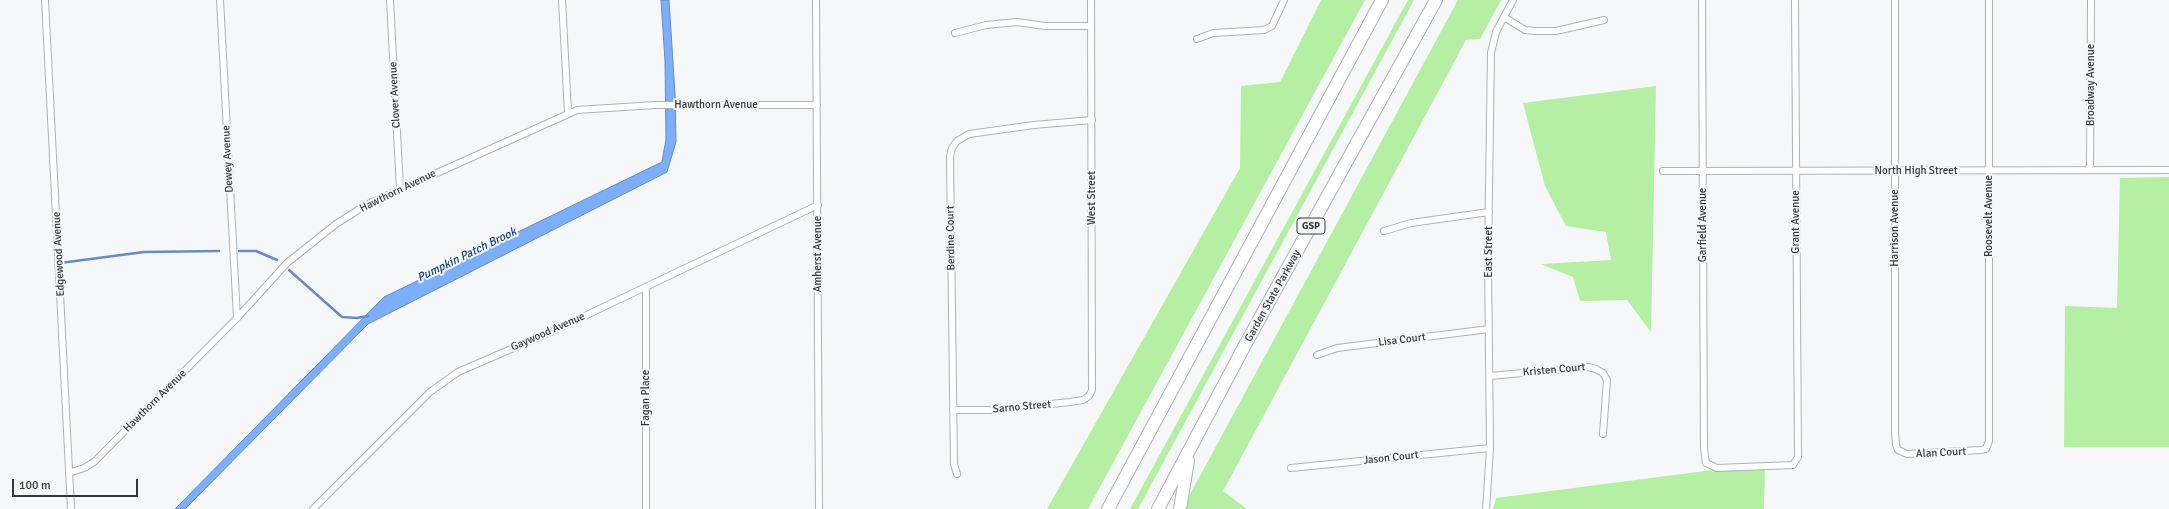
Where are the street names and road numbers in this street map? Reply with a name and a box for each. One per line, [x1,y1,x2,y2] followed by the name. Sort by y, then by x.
[2084,44,2098,126] street label: Broadway Avenue
[387,61,403,129] street label: Clover Avenue
[674,98,758,112] street label: Hawthorn Avenue
[220,125,236,193] street label: Dewey Avenue
[1874,164,1958,178] street label: North High Street
[358,167,438,215] street label: Hawthorn Avenue
[1085,171,1099,225] street label: West Street
[1982,175,1996,257] street label: Roosevelt Avenue
[1696,188,1710,262] street label: Garfield Avenue
[1888,189,1902,267] street label: Harrison Avenue
[1789,190,1803,254] street label: Grant Avenue
[944,205,958,271] street label: Berdine Court
[50,211,68,297] street label: Edgewood Avenue
[811,216,825,292] street label: Amherst Avenue
[1297,218,1325,234] road number: GSP
[1482,226,1496,278] street label: East Street
[1242,248,1304,344] street label: Garden State Parkway
[509,310,587,354] street label: Gaywood Avenue
[1377,331,1427,349] street label: Lisa Court
[1522,361,1586,379] street label: Kristen Court
[121,367,189,435] street label: Hawthorn Avenue
[639,370,653,426] street label: Fagan Place
[992,398,1052,416] street label: Sarno Street
[1916,445,1966,461] street label: Alan Court
[1363,449,1419,467] street label: Jason Court

